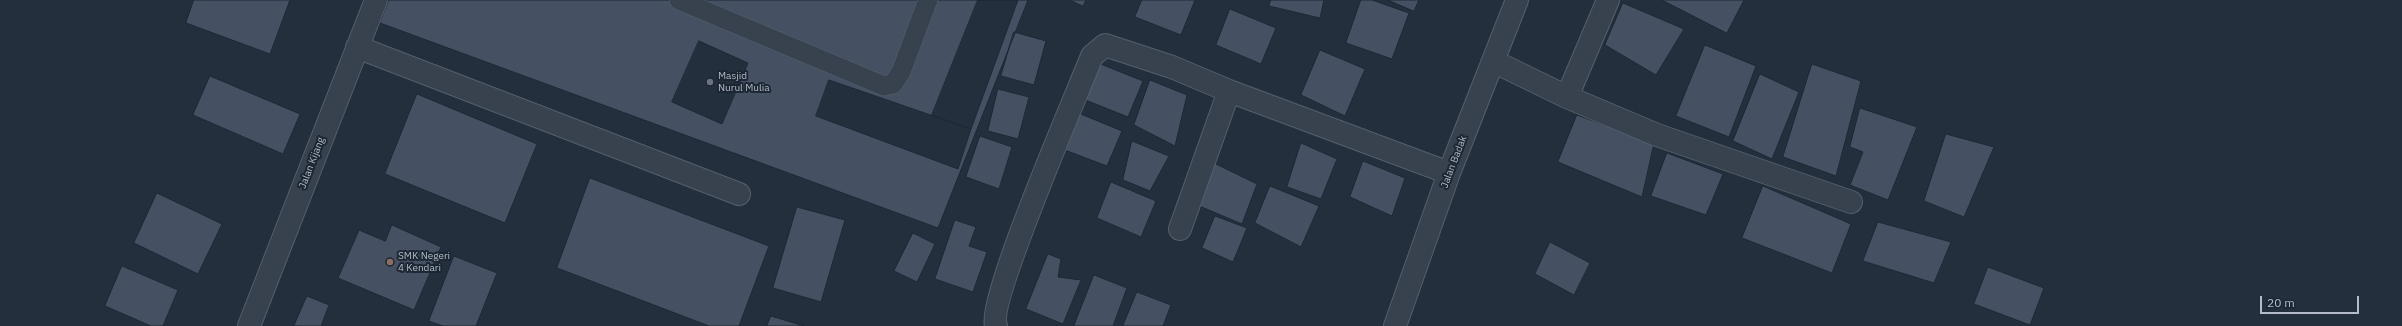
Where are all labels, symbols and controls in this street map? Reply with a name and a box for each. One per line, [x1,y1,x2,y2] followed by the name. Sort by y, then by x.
[718,70,770,94] place label: Masjid Nurul Mulia
[705,77,715,87] marker: Masjid Nurul Mulia
[1439,134,1469,190] street label: Jalan Badak
[297,136,327,190] street label: Jalan Kijang
[398,250,450,274] place label: SMK Negeri 4 Kendari
[385,257,395,267] marker: SMK Negeri 4 Kendari
[2262,288,2361,314] scale bar
[2267,295,2295,310] text: 20 m

